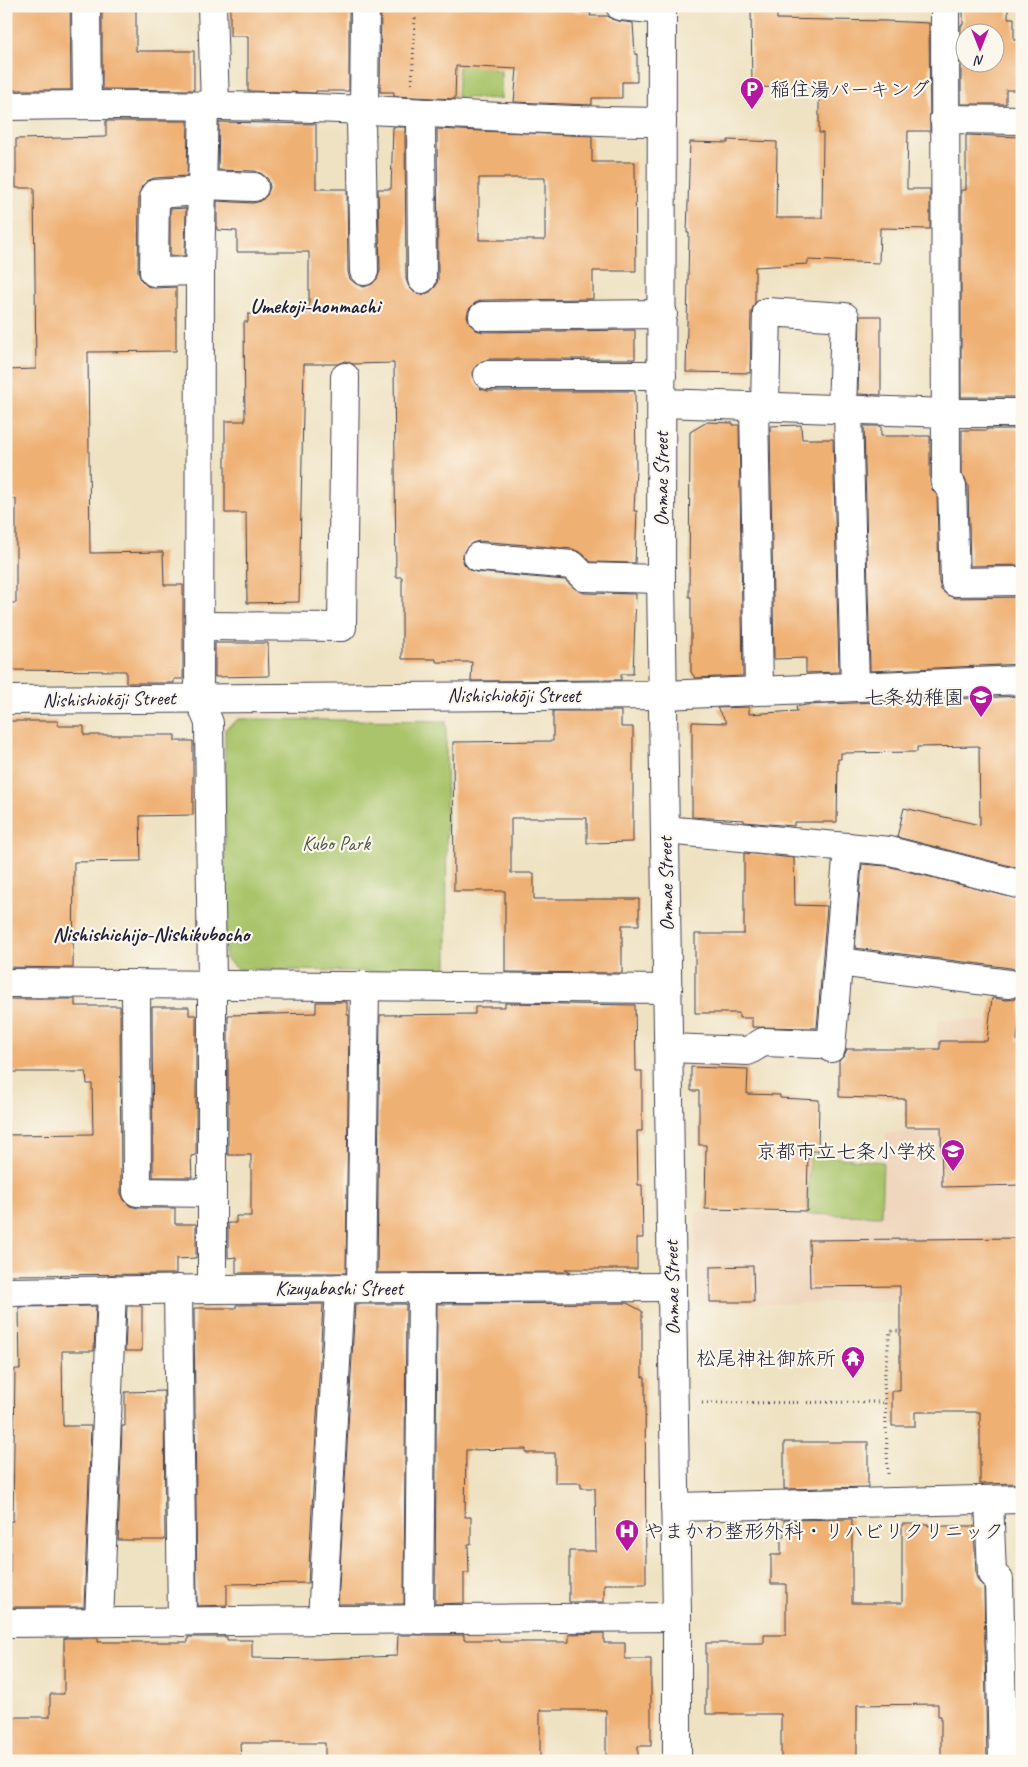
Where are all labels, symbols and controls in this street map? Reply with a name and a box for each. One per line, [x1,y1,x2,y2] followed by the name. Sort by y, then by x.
[956,22,1006,72] north arrow
[973,52,984,69] text: N
[739,76,765,110] parking icon: 稲住湯パーキング
[770,77,930,102] place label: 稲住湯パーキング
[250,293,383,319] district label: Umekoji-honmachi
[649,429,674,526] street label: Onmae Street
[448,683,583,708] street label: Nishishiokōji Street
[968,684,994,718] school or university icon: 七条幼稚園
[42,685,178,713] street label: Nishishiokōji Street
[864,685,964,710] place label: 七条幼稚園
[302,831,372,856] park label: Kubo Park
[653,834,679,931] street label: Onmae Street
[53,921,252,947] district label: Nishishichijo-Nishikubocho
[940,1138,966,1172] school or university icon: 京都市立七条小学校
[756,1139,936,1164] place label: 京都市立七条小学校
[659,1238,685,1335] street label: Onmae Street
[275,1276,405,1301] street label: Kizuyabashi Street
[840,1345,866,1379] temple icon: 松尾神社御旅所
[696,1346,836,1371] place label: 松尾神社御旅所
[614,1518,640,1552] hospital icon: やまかわ整形外科・リハビリクリニック
[644,1519,1004,1544] place label: やまかわ整形外科・リハビリクリニック

